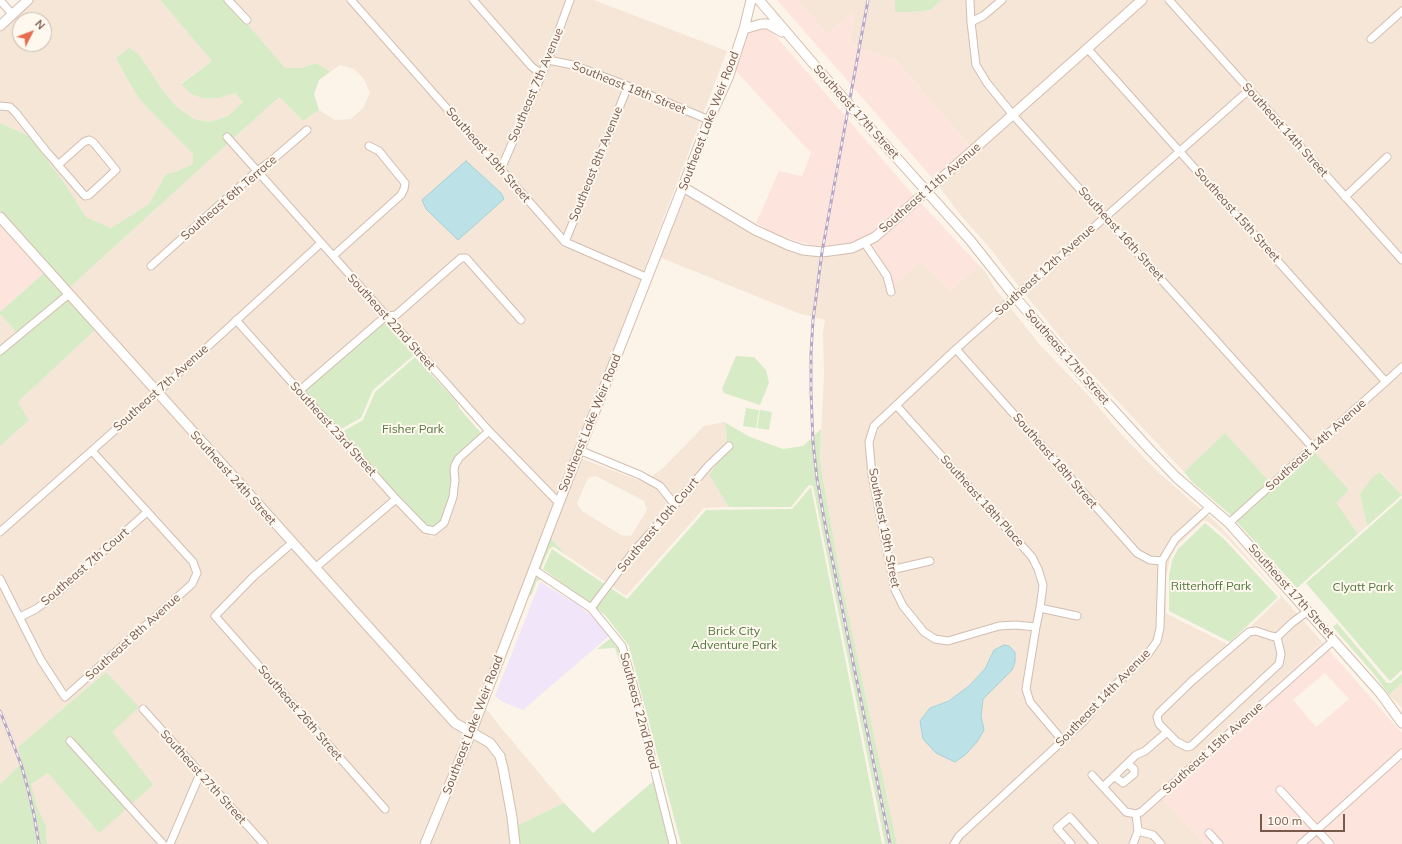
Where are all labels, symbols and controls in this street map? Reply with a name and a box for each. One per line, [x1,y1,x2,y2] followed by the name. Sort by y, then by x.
[12,12,52,52] north arrow
[32,17,48,32] text: N
[505,26,567,144] street label: Southeast 7th Avenue
[676,49,742,193] street label: Southeast Lake Weir Road
[570,59,688,117] street label: Southeast 18th Street
[810,62,902,162] street label: Southeast 17th Street
[1239,80,1331,180] street label: Southeast 14th Street
[443,104,533,206] street label: Southeast 19th Street
[566,104,626,224] street label: Southeast 8th Avenue
[876,140,984,236] street label: Southeast 11th Avenue
[178,153,280,243] street label: Southeast 6th Terrace
[1191,165,1283,265] street label: Southeast 15th Street
[1075,184,1167,284] street label: Southeast 16th Street
[992,221,1098,319] street label: Southeast 12th Avenue
[344,271,438,373] street label: Southeast 22nd Street
[1022,306,1112,408] street label: Southeast 17th Street
[111,342,211,434] street label: Southeast 7th Avenue
[556,352,624,494] street label: Southeast Lake Weir Road
[287,379,379,479] street label: Southeast 23rd Street
[1263,396,1369,494] street label: Southeast 14th Avenue
[1010,410,1100,512] street label: Southeast 18th Street
[382,422,444,436] park label: Fisher Park
[187,428,279,528] street label: Southeast 24th Street
[937,452,1027,550] street label: Southeast 18th Place
[865,467,903,589] street label: Southeast 19th Street
[614,475,702,575] street label: Southeast 10th Court
[38,525,132,609] street label: Southeast 7th Court
[1245,541,1337,641] street label: Southeast 17th Street
[1171,579,1251,593] park label: Ritterhoff Park
[1332,580,1394,594] park label: Clyatt Park
[83,591,183,683] street label: Southeast 8th Avenue
[691,624,777,652] park label: Brick City Adventure Park
[1053,646,1153,750] street label: Southeast 14th Avenue
[616,651,662,771] street label: Southeast 22nd Road
[440,653,506,797] street label: Southeast Lake Weir Road
[255,662,345,764] street label: Southeast 26th Street
[1160,699,1266,797] street label: Southeast 15th Avenue
[157,727,249,827] street label: Southeast 27th Street
[1262,806,1347,832] scale bar
[1267,813,1302,828] text: 100 m

